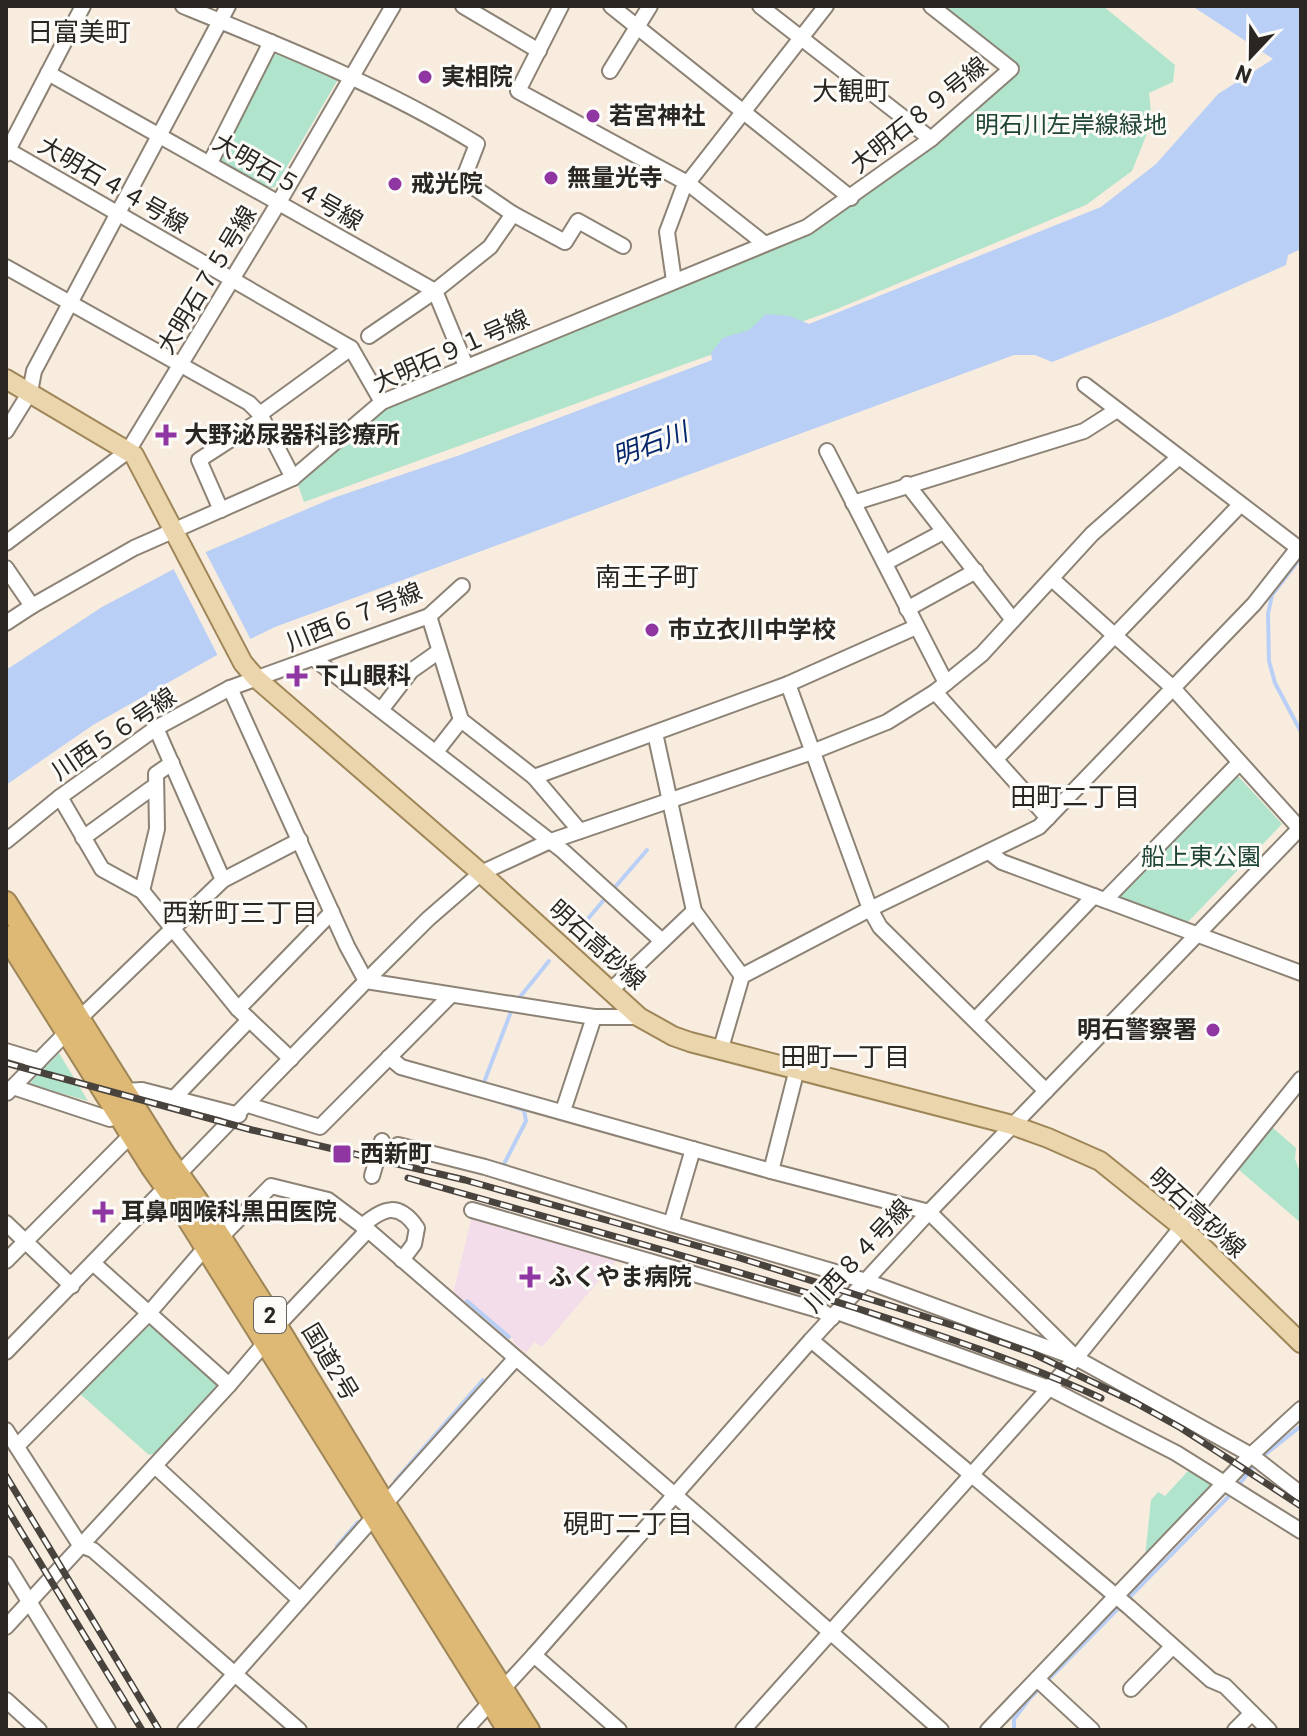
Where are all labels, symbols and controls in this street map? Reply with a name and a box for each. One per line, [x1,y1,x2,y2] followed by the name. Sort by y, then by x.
[27,15,131,46] district label: 日富美町
[1211,16,1291,96] north arrow
[844,50,992,178] street label: 大明石８９号線
[441,61,513,90] place label: 実相院
[1231,61,1255,90] text: N
[416,68,434,86] marker: 実相院
[812,74,890,105] district label: 大観町
[609,100,705,129] place label: 若宮神社
[584,107,602,125] marker: 若宮神社
[975,109,1167,138] park label: 明石川左岸線緑地
[209,126,369,235] street label: 大明石５４号線
[34,129,194,238] street label: 大明石４４号線
[567,162,663,191] place label: 無量光寺
[411,168,483,197] place label: 戒光院
[542,169,560,187] marker: 無量光寺
[386,175,404,193] marker: 戒光院
[150,200,261,359] street label: 大明石７５号線
[368,302,533,397] street label: 大明石９１号線
[608,414,694,470] water label: 明石川
[184,419,400,448] place label: 大野泌尿器科診療所
[155,424,177,446] marker: 大野泌尿器科診療所
[595,560,699,591] district label: 南王子町
[281,575,426,656] street label: 川西６７号線
[668,614,836,643] place label: 市立衣川中学校
[643,621,661,639] marker: 市立衣川中学校
[315,660,411,689] place label: 下山眼科
[286,665,308,687] marker: 下山眼科
[45,680,181,785] street label: 川西５６号線
[1010,780,1140,811] district label: 田町二丁目
[1141,841,1261,870] park label: 船上東公園
[544,893,652,995] street label: 明石高砂線
[162,896,318,927] district label: 西新町三丁目
[1077,1014,1197,1043] place label: 明石警察署
[1204,1021,1222,1039] marker: 明石警察署
[780,1040,910,1071] district label: 田町一丁目
[360,1138,432,1167] place label: 西新町
[331,1143,353,1165] marker: 西新町
[1144,1161,1252,1263] street label: 明石高砂線
[797,1192,917,1318] street label: 川西８４号線
[121,1196,337,1225] place label: 耳鼻咽喉科黒田医院
[92,1201,114,1223] marker: 耳鼻咽喉科黒田医院
[548,1261,692,1290] place label: ふくやま病院
[519,1266,541,1288] marker: ふくやま病院
[254,1297,286,1333] road number: 2
[297,1317,366,1405] street label: 国道2号
[563,1507,693,1538] district label: 硯町二丁目

